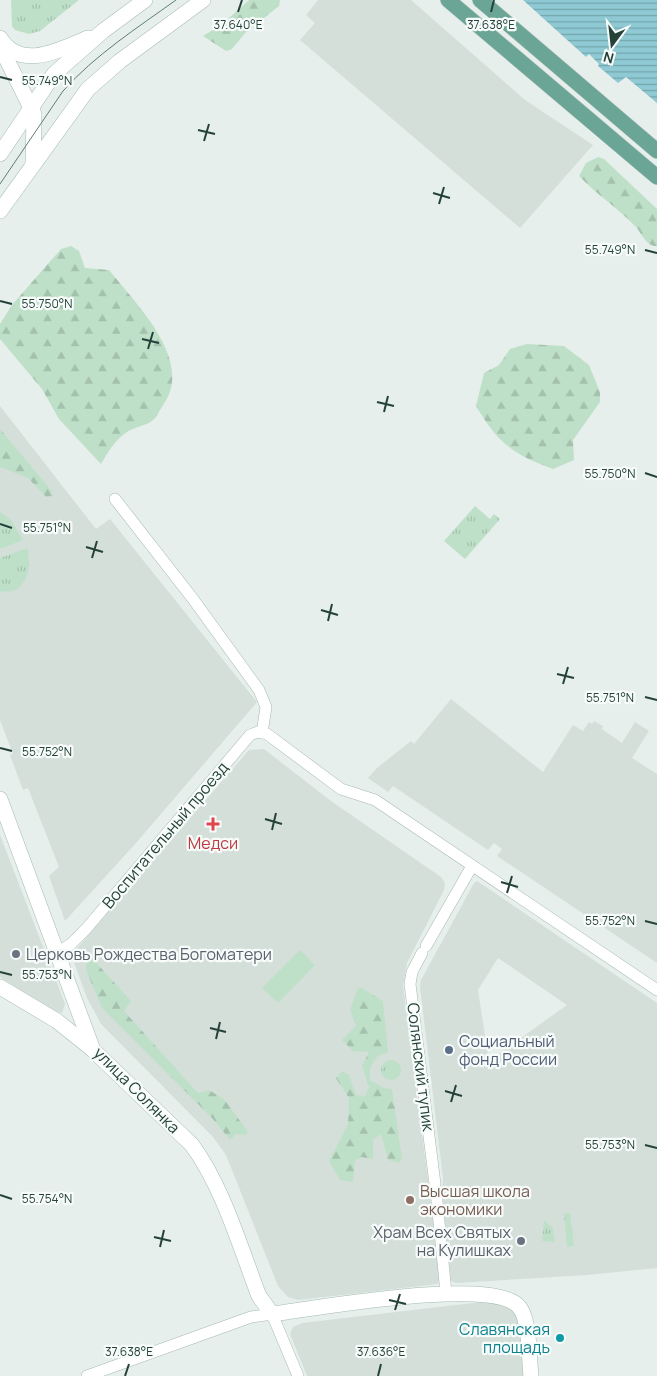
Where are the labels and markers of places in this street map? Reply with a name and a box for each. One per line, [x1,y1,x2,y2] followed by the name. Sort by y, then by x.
[206,817,220,831] marker: Медси
[188,832,238,854] place label: Медси
[26,943,272,965] place label: Церковь Рождества Богоматери
[10,948,22,960] marker: Церковь Рождества Богоматери
[459,1030,557,1070] place label: Социальный фонд России
[443,1044,455,1056] marker: Социальный фонд России
[420,1180,530,1220] place label: Высшая школа экономики
[404,1194,416,1206] marker: Высшая школа экономики
[373,1221,512,1261] place label: Храм Всех Святых на Кулишках
[515,1235,527,1247] marker: Храм Всех Святых на Кулишках
[459,1318,550,1358] place label: Славянская площадь
[554,1332,566,1344] marker: Славянская площадь

